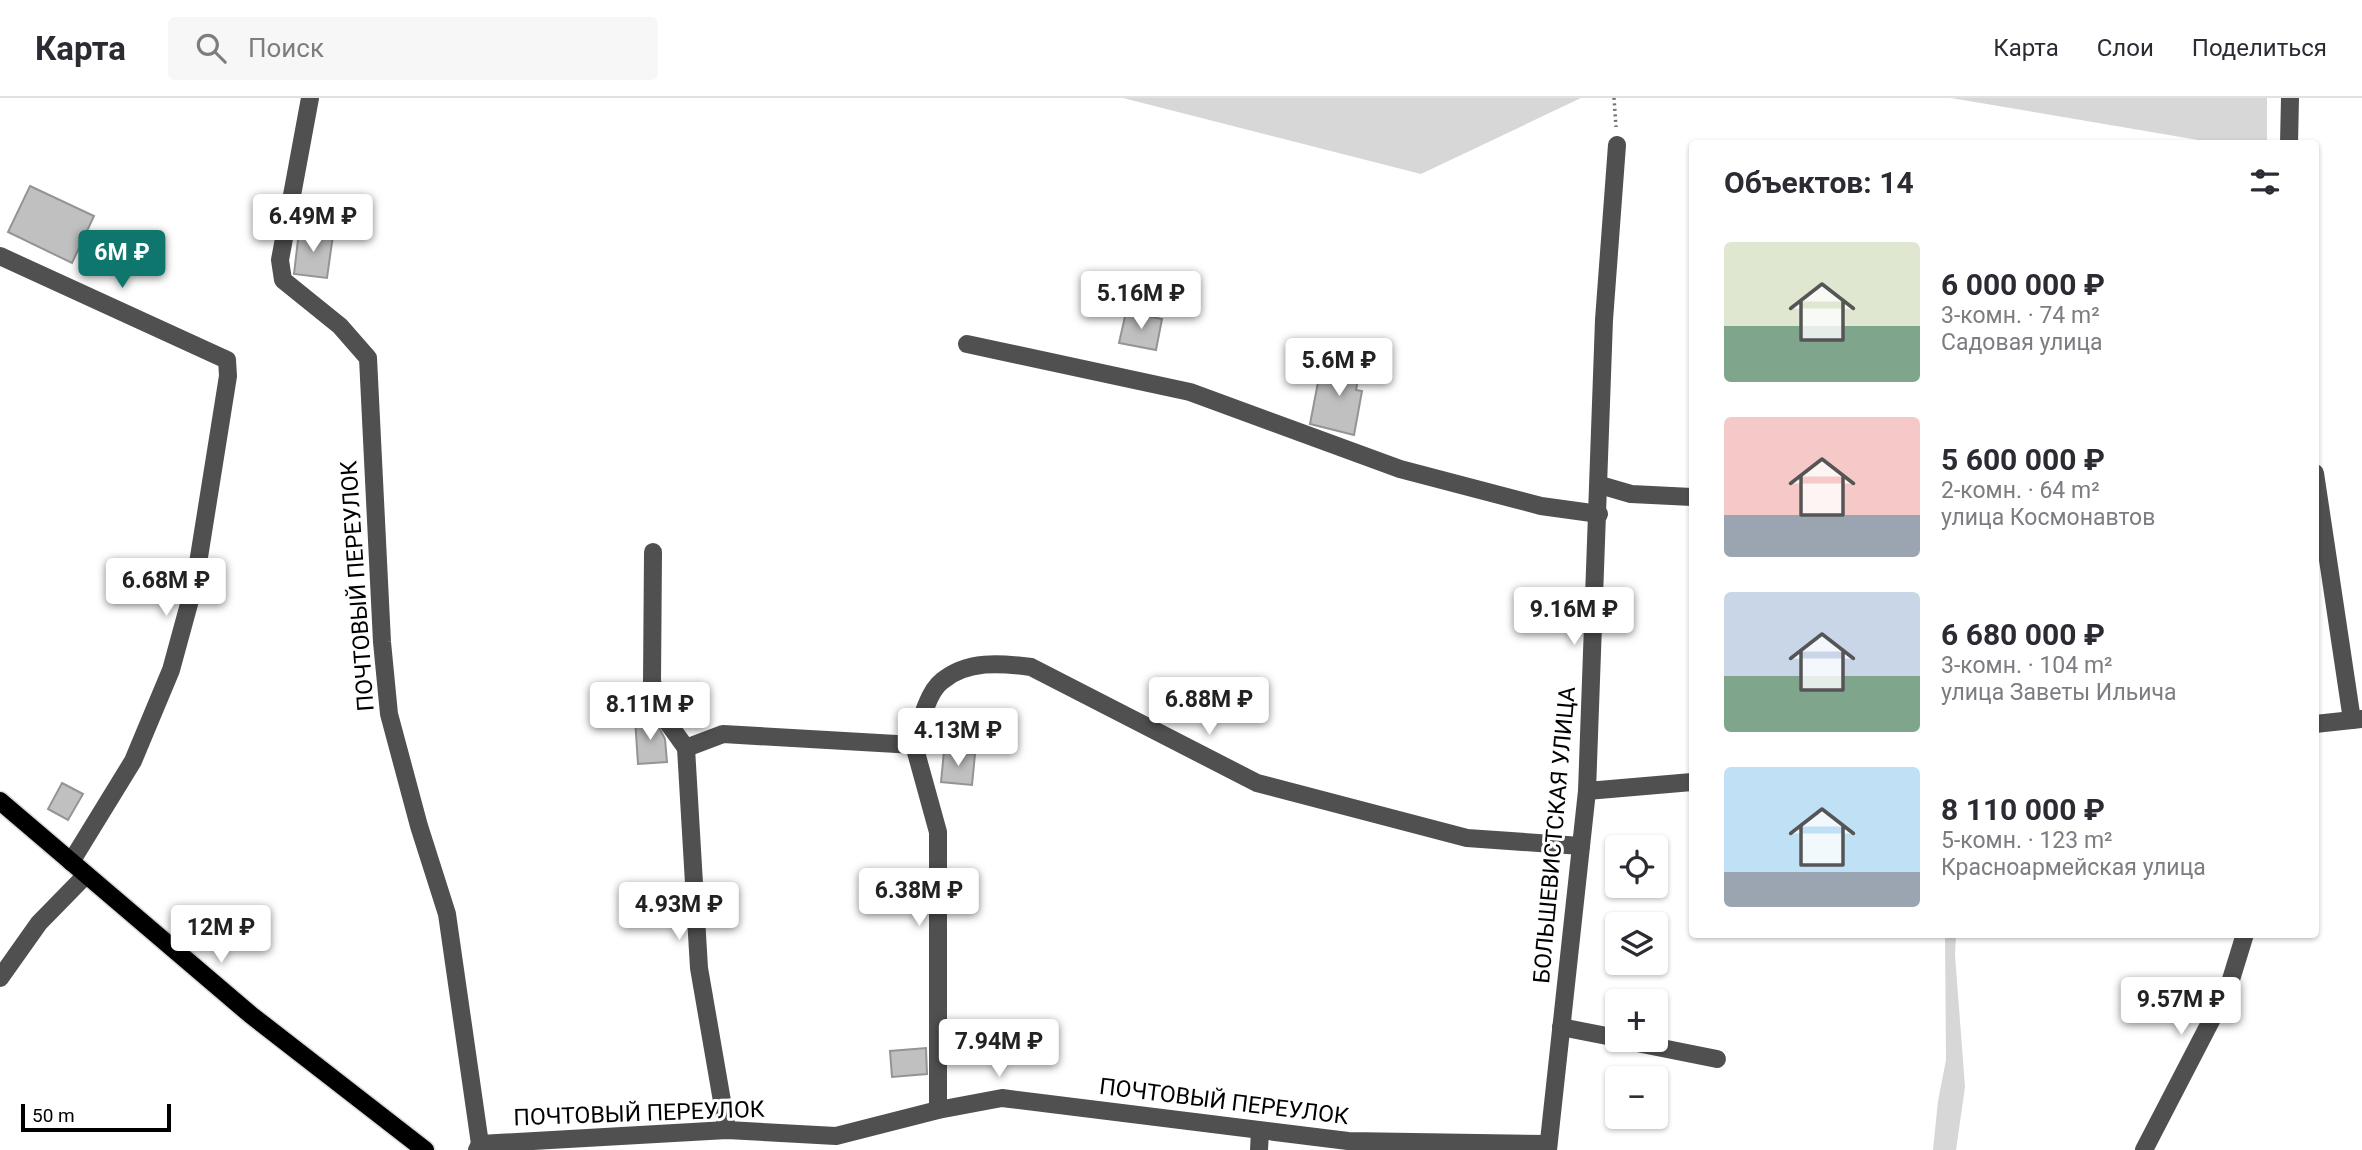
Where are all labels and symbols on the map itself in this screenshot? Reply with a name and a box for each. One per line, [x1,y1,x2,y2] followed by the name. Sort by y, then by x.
[248,194,378,254] pin: 6.49M ₽
[81,230,163,290] pin: 6M ₽
[1076,272,1206,331] pin: 5.16M ₽
[1282,338,1396,398] pin: 5.6M ₽
[334,460,380,712] street label: ПОЧТОВЫЙ ПЕРЕУЛОК
[101,559,231,618] pin: 6.68M ₽
[1509,588,1639,647] pin: 9.16M ₽
[1144,678,1274,737] pin: 6.88M ₽
[585,682,715,742] pin: 8.11M ₽
[1528,685,1581,985] street label: БОЛЬШЕВИСТСКАЯ УЛИЦА
[893,708,1023,768] pin: 4.13M ₽
[854,868,984,928] pin: 6.38M ₽
[614,882,744,942] pin: 4.93M ₽
[172,906,270,965] pin: 12M ₽
[2116,978,2246,1037] pin: 9.57M ₽
[934,1020,1064,1079] pin: 7.94M ₽
[1098,1072,1350,1130] street label: ПОЧТОВЫЙ ПЕРЕУЛОК
[513,1095,765,1131] street label: ПОЧТОВЫЙ ПЕРЕУЛОК
[21,1101,172,1133] scale bar

